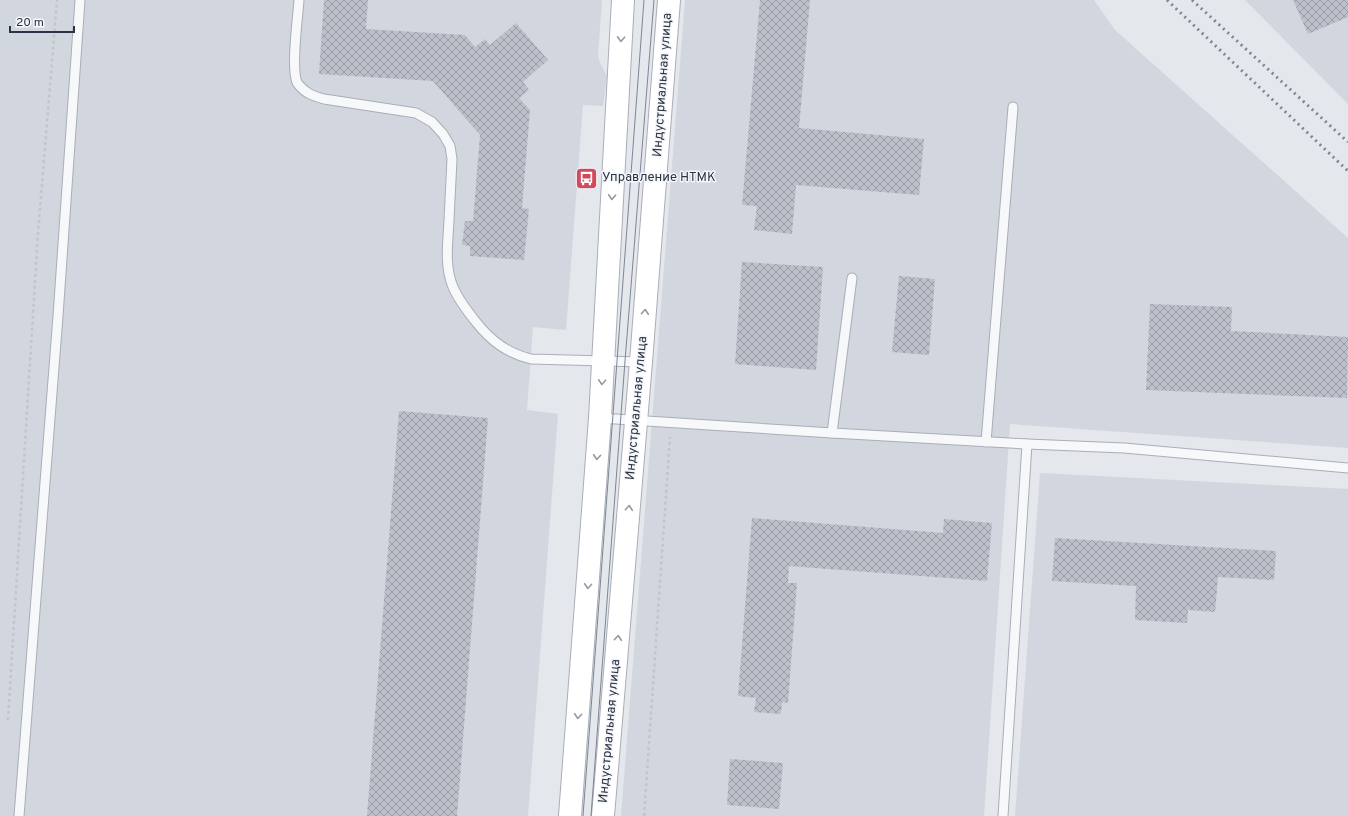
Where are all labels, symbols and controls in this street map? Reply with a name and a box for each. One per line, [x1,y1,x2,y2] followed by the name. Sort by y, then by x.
[10,8,74,34] scale bar
[650,12,676,158] street label: Индустриальная улица
[16,15,44,31] text: 20 m
[617,36,626,42] one-way arrow
[573,165,599,191] bus stop icon: Управление НТМК
[602,170,716,186] place label: Управление НТМК
[608,194,617,200] one-way arrow
[641,309,650,315] one-way arrow
[623,335,651,481] street label: Индустриальная улица
[598,379,606,385] one-way arrow
[593,454,602,460] one-way arrow
[624,505,633,511] one-way arrow
[583,583,592,589] one-way arrow
[614,635,623,641] one-way arrow
[596,658,624,804] street label: Индустриальная улица
[574,713,583,719] one-way arrow

